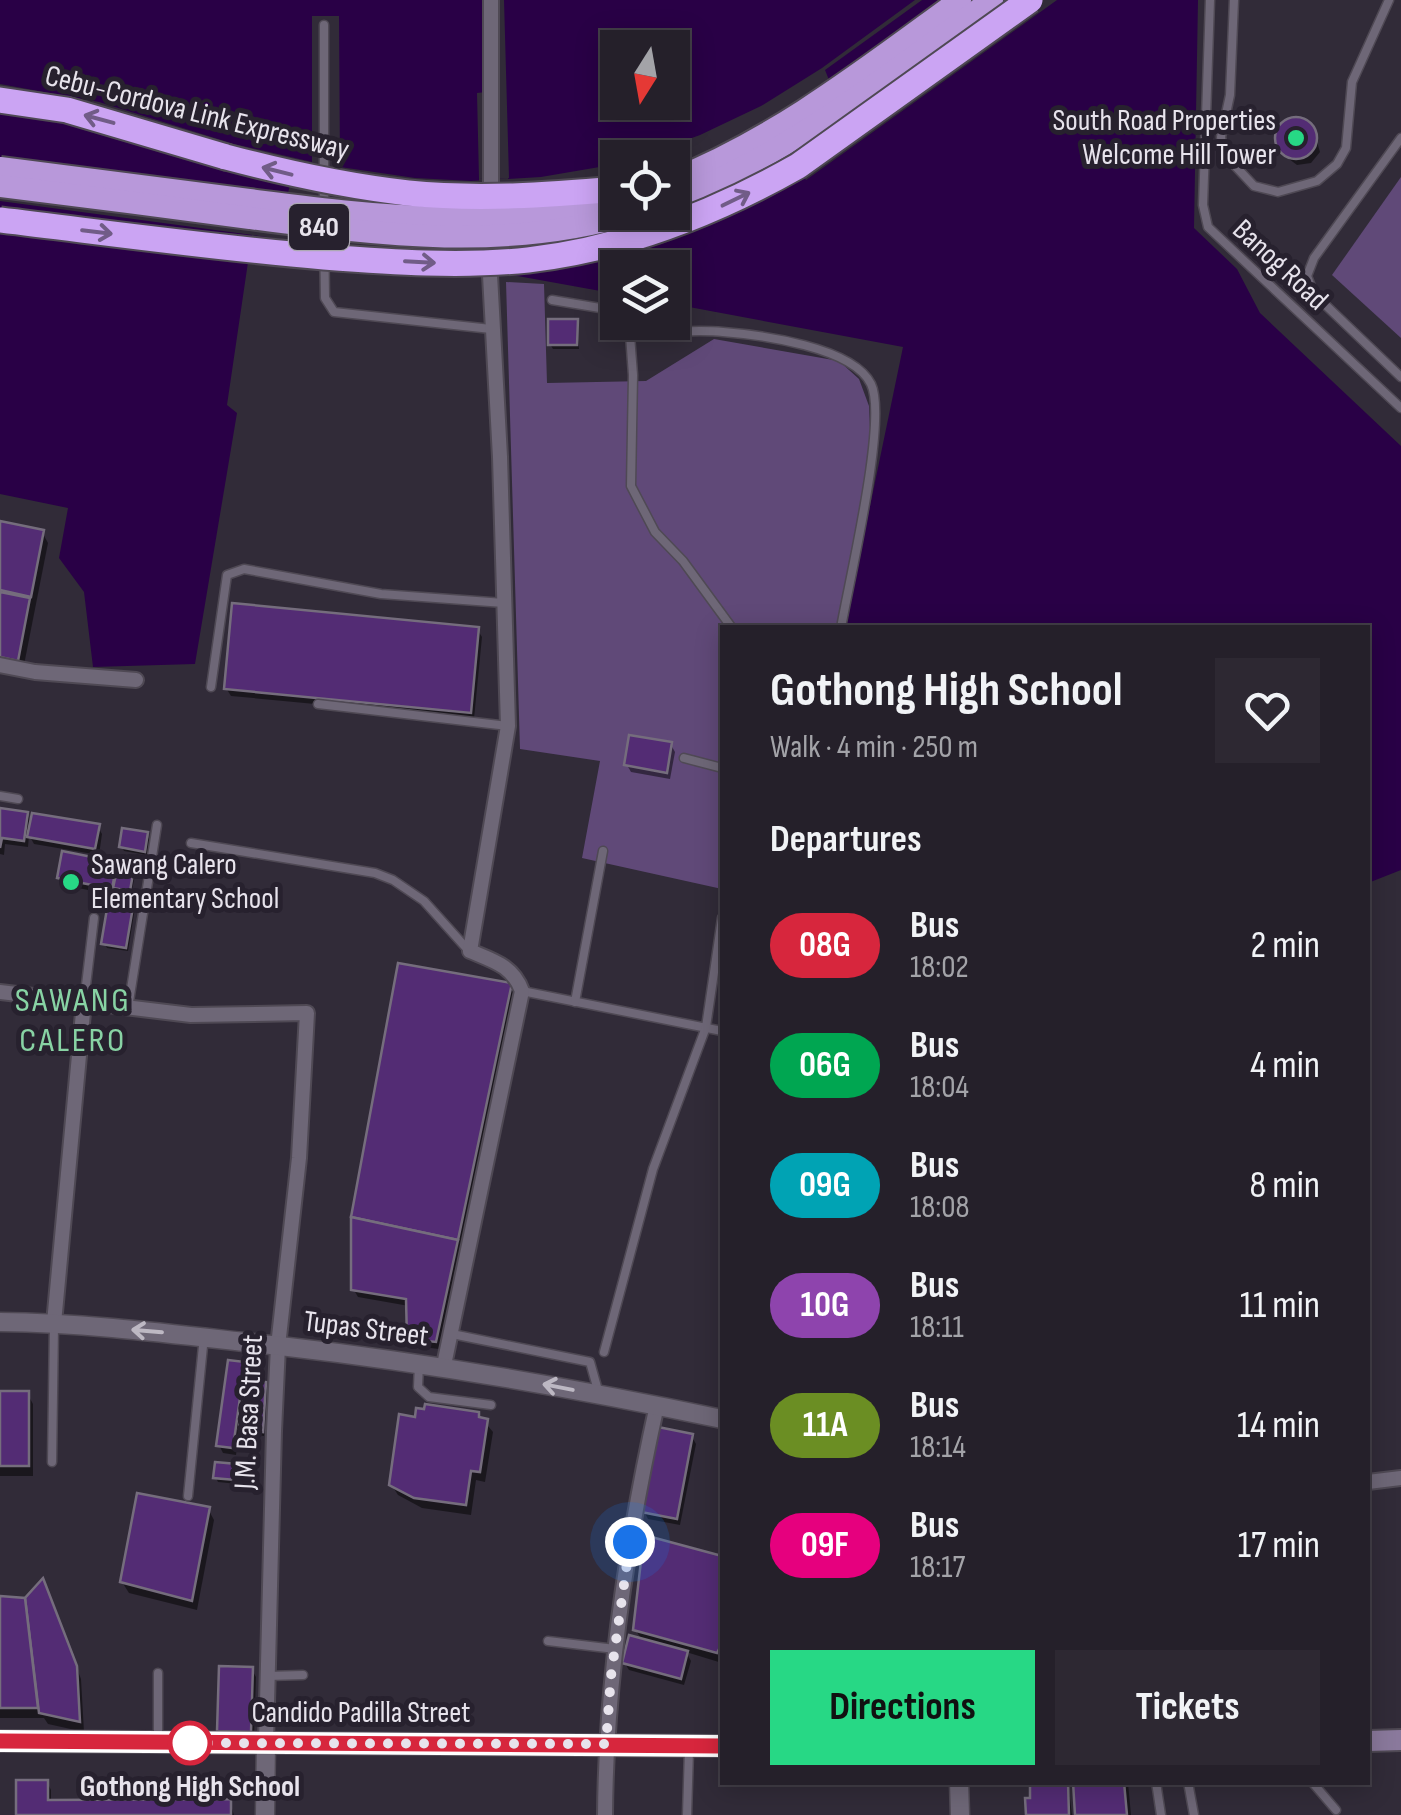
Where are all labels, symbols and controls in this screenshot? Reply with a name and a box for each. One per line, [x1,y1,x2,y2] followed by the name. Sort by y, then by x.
[600,30,690,120] north arrow
[600,30,690,340] map controls
[41,58,353,168] street label: Cebu-Cordova Link Expressway
[1052,103,1276,173] place label: South Road Properties Welcome Hill Tower
[84,109,115,128] one-way arrow
[1285,127,1307,149] marker: South Road Properties Welcome Hill Tower
[600,140,690,230] button: locate
[262,160,293,179] one-way arrow
[720,189,750,208] one-way arrow
[289,204,349,250] road number: 840
[1225,212,1335,318] street label: Banog Road
[80,223,112,242] one-way arrow
[600,250,690,340] button: layers
[404,253,436,272] one-way arrow
[1215,658,1320,763] button: heart
[770,662,1123,719] text: Gothong High School
[770,728,978,767] text: Walk · 4 min · 250 m
[770,817,922,862] text: Departures
[91,847,279,917] place label: Sawang Calero Elementary School
[60,871,82,893] marker: Sawang Calero Elementary School
[910,903,959,948] text: Bus
[1251,923,1320,968] text: 2 min
[799,924,851,967] text: 08G
[910,948,969,987] text: 18:02
[15,979,131,1062] district label: SAWANG CALERO
[910,1023,959,1068] text: Bus
[1250,1043,1320,1088] text: 4 min
[799,1044,851,1087] text: 06G
[910,1068,969,1107] text: 18:04
[910,1143,959,1188] text: Bus
[1250,1163,1320,1208] text: 8 min
[799,1164,851,1207] text: 09G
[910,1188,970,1227] text: 18:08
[910,1263,959,1308] text: Bus
[1240,1283,1320,1328] text: 11 min
[801,1284,849,1327] text: 10G
[302,1303,430,1355] street label: Tupas Street
[910,1308,964,1347] text: 18:11
[131,1321,163,1340] one-way arrow
[227,1334,271,1491] street label: J.M. Basa Street
[543,1376,575,1395] one-way arrow
[910,1383,959,1428] text: Bus
[1237,1403,1320,1448] text: 14 min
[803,1404,847,1447] text: 11A
[910,1428,966,1467] text: 18:14
[910,1503,959,1548] text: Bus
[605,1517,655,1567] your location
[1238,1523,1320,1568] text: 17 min
[801,1524,849,1567] text: 09F
[910,1548,965,1587] text: 18:17
[770,1650,1035,1765] button: Directions
[1055,1650,1320,1765] button: Tickets
[252,1695,470,1731] street label: Candido Padilla Street
[169,1722,211,1764] marker: Gothong High School
[80,1769,300,1805] place label: Gothong High School

